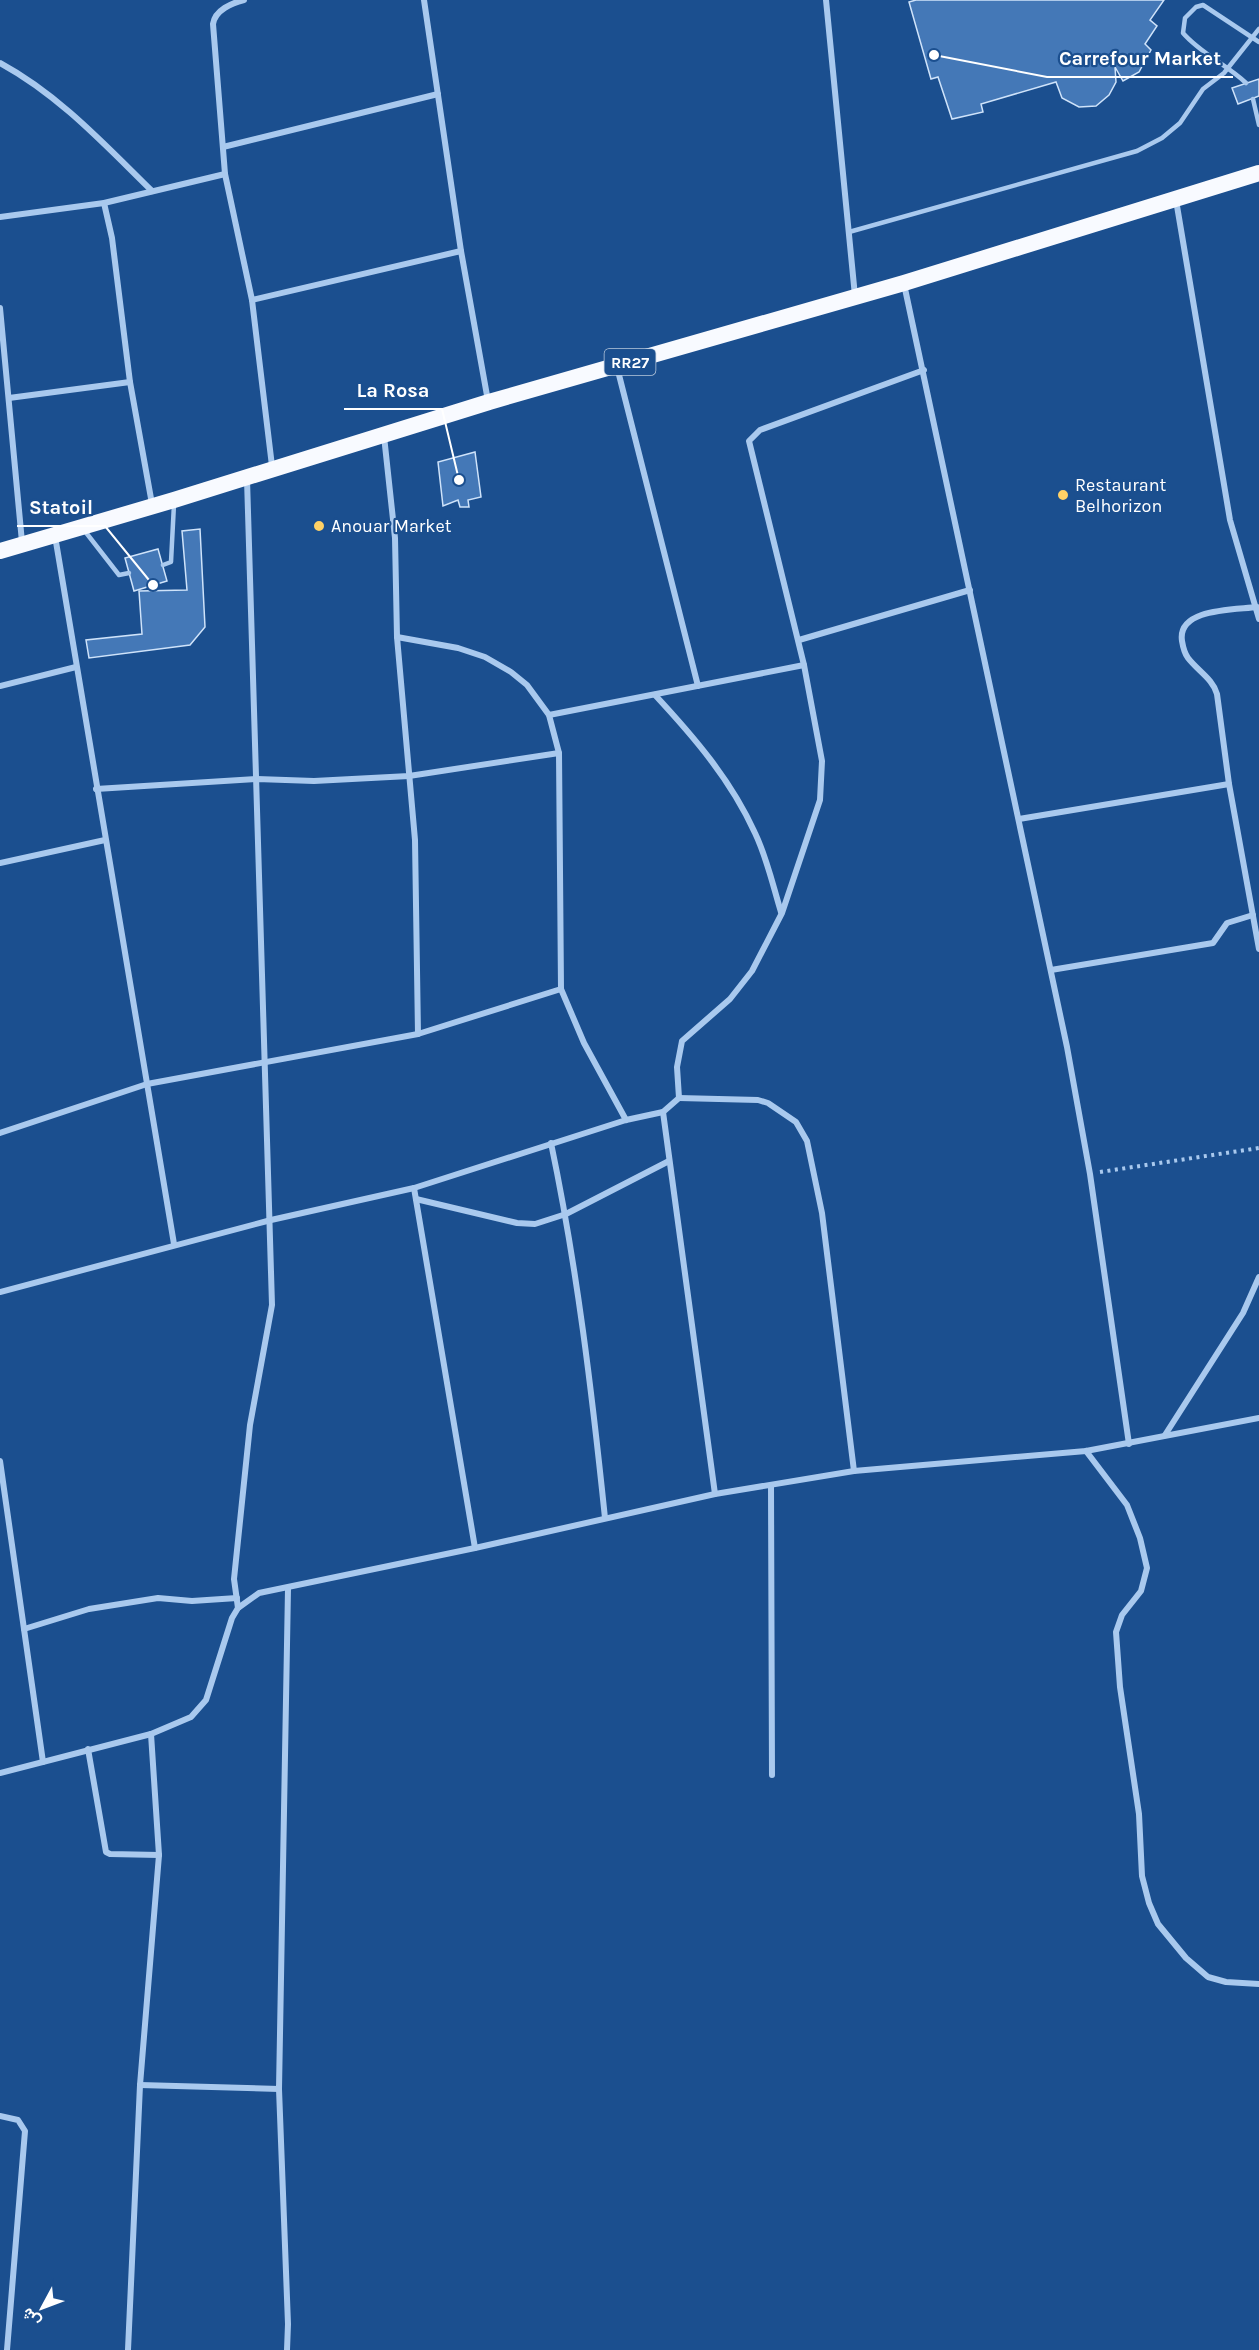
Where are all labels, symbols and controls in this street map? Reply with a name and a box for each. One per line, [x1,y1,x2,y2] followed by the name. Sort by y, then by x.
[1047,39,1233,77] callout: Carrefour Market
[1059,47,1221,70] text: Carrefour Market
[604,349,656,375] road number: RR27
[344,371,442,409] callout: La Rosa
[356,379,430,402] text: La Rosa
[1075,474,1167,517] place label: Restaurant Belhorizon
[17,488,105,526] callout: Statoil
[1056,488,1070,502] marker: Restaurant Belhorizon
[29,496,93,519] text: Statoil
[331,515,452,537] place label: Anouar Market
[312,519,326,533] marker: Anouar Market
[12,2278,72,2338] north arrow
[18,2304,45,2331] text: ش

